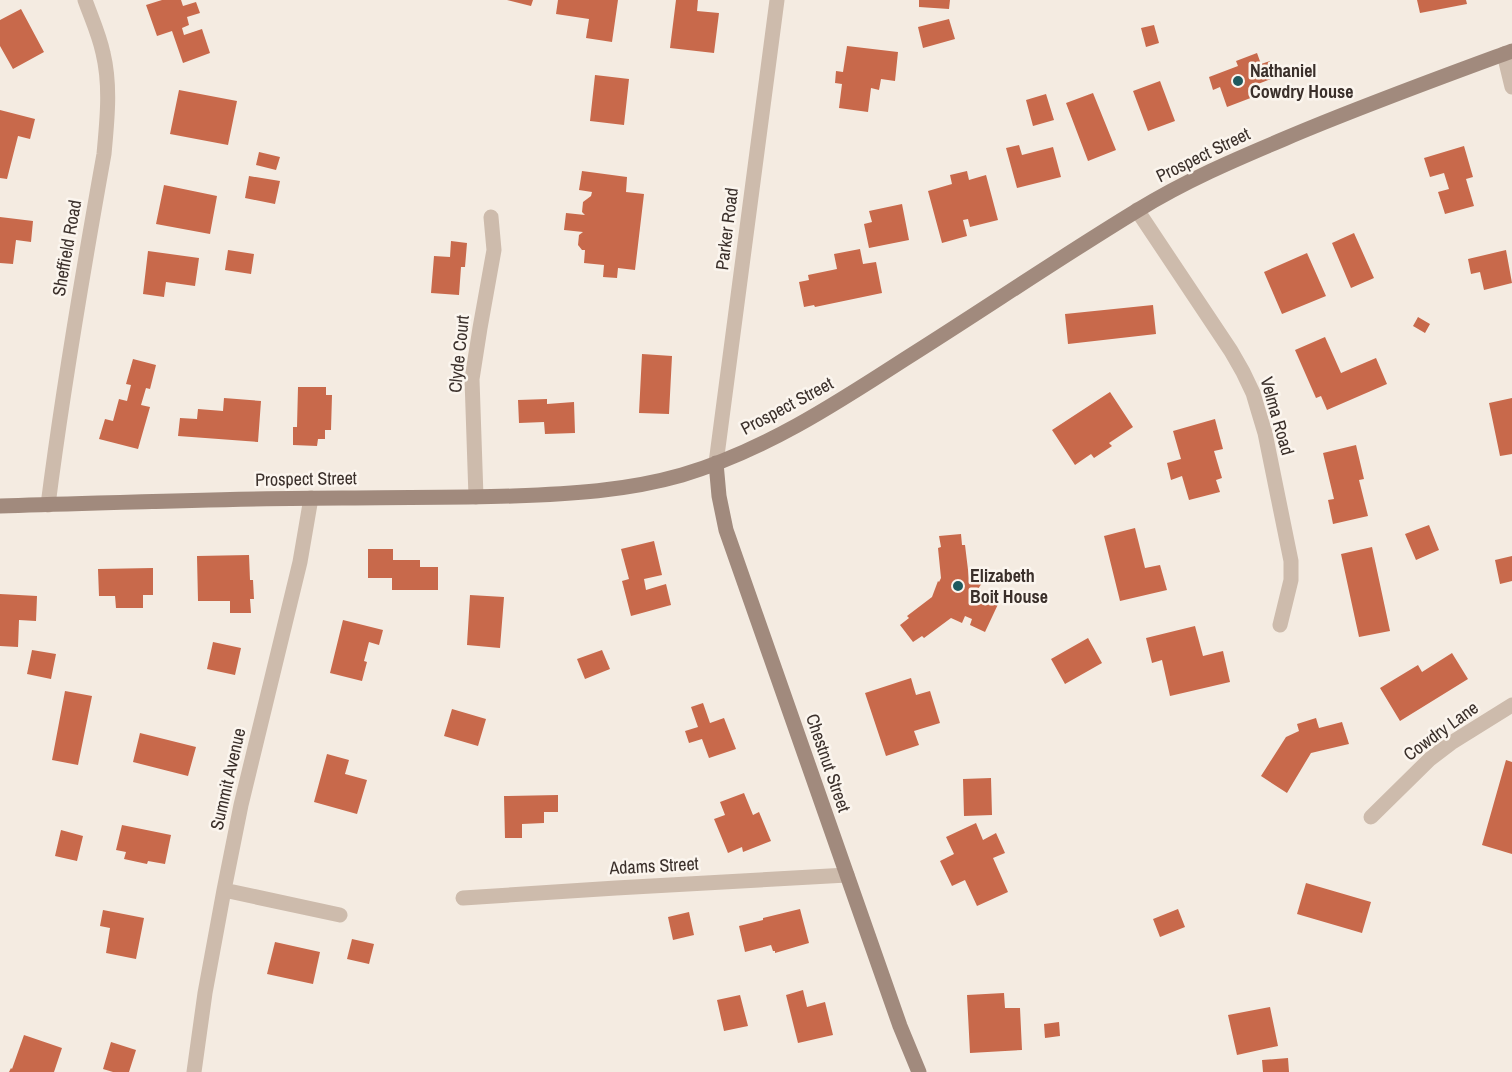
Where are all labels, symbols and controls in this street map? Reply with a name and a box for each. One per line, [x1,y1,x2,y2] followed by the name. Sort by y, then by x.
[1250,58,1353,104] place label: Nathaniel Cowdry House
[1231,74,1245,88] marker: Nathaniel Cowdry House
[1152,121,1254,188] street label: Prospect Street
[709,186,744,272] street label: Parker Road
[46,198,87,298] street label: Sheffield Road
[442,314,475,394] street label: Clyde Court
[736,371,838,440] street label: Prospect Street
[1254,374,1301,458] street label: Velma Road
[255,465,357,492] street label: Prospect Street
[970,563,1048,609] place label: Elizabeth Boit House
[951,579,965,593] marker: Elizabeth Boit House
[1398,695,1483,766] street label: Cowdry Lane
[800,710,857,815] street label: Chestnut Street
[204,725,251,832] street label: Summit Avenue
[608,851,699,880] street label: Adams Street

